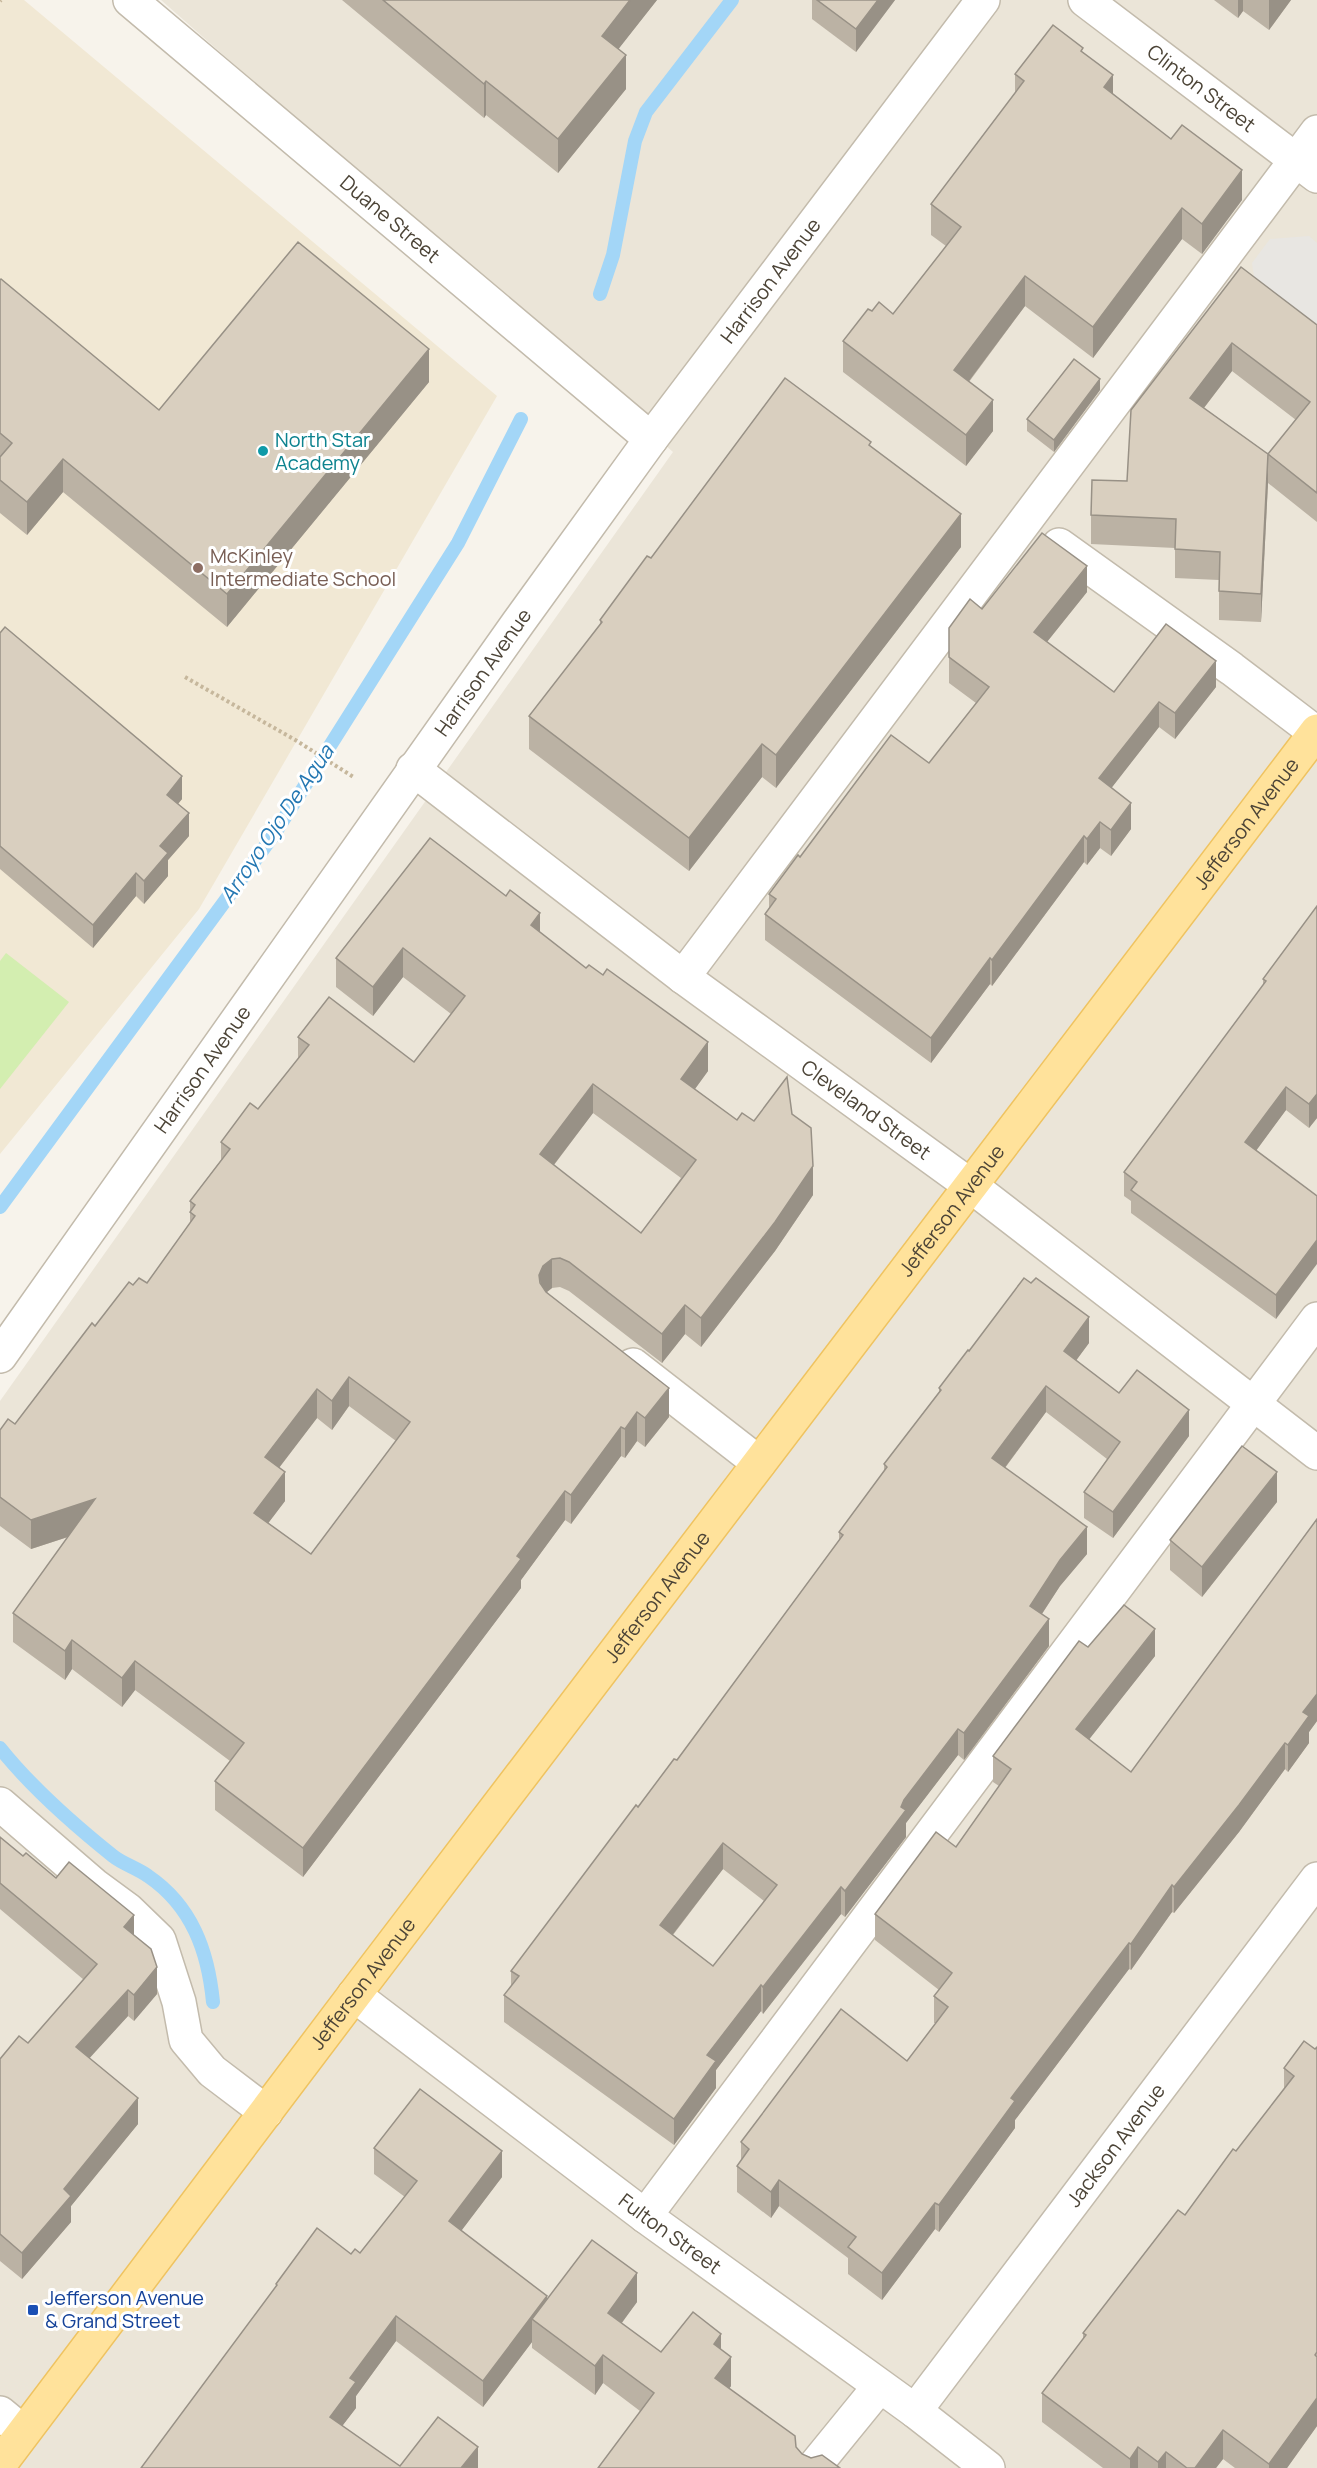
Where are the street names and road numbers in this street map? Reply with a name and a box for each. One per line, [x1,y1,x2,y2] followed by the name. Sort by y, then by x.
[1142,38,1261,138] street label: Clinton Street
[335,169,446,269] street label: Duane Street
[714,212,826,349] street label: Harrison Avenue
[428,603,537,741] street label: Harrison Avenue
[1187,752,1305,895] street label: Jefferson Avenue
[148,1000,257,1138] street label: Harrison Avenue
[796,1053,937,1166] street label: Cleveland Street
[892,1139,1010,1282] street label: Jefferson Avenue
[598,1525,716,1668] street label: Jefferson Avenue
[304,1912,421,2055] street label: Jefferson Avenue
[1060,2078,1171,2212] street label: Jackson Avenue
[613,2187,727,2280] street label: Fulton Street

